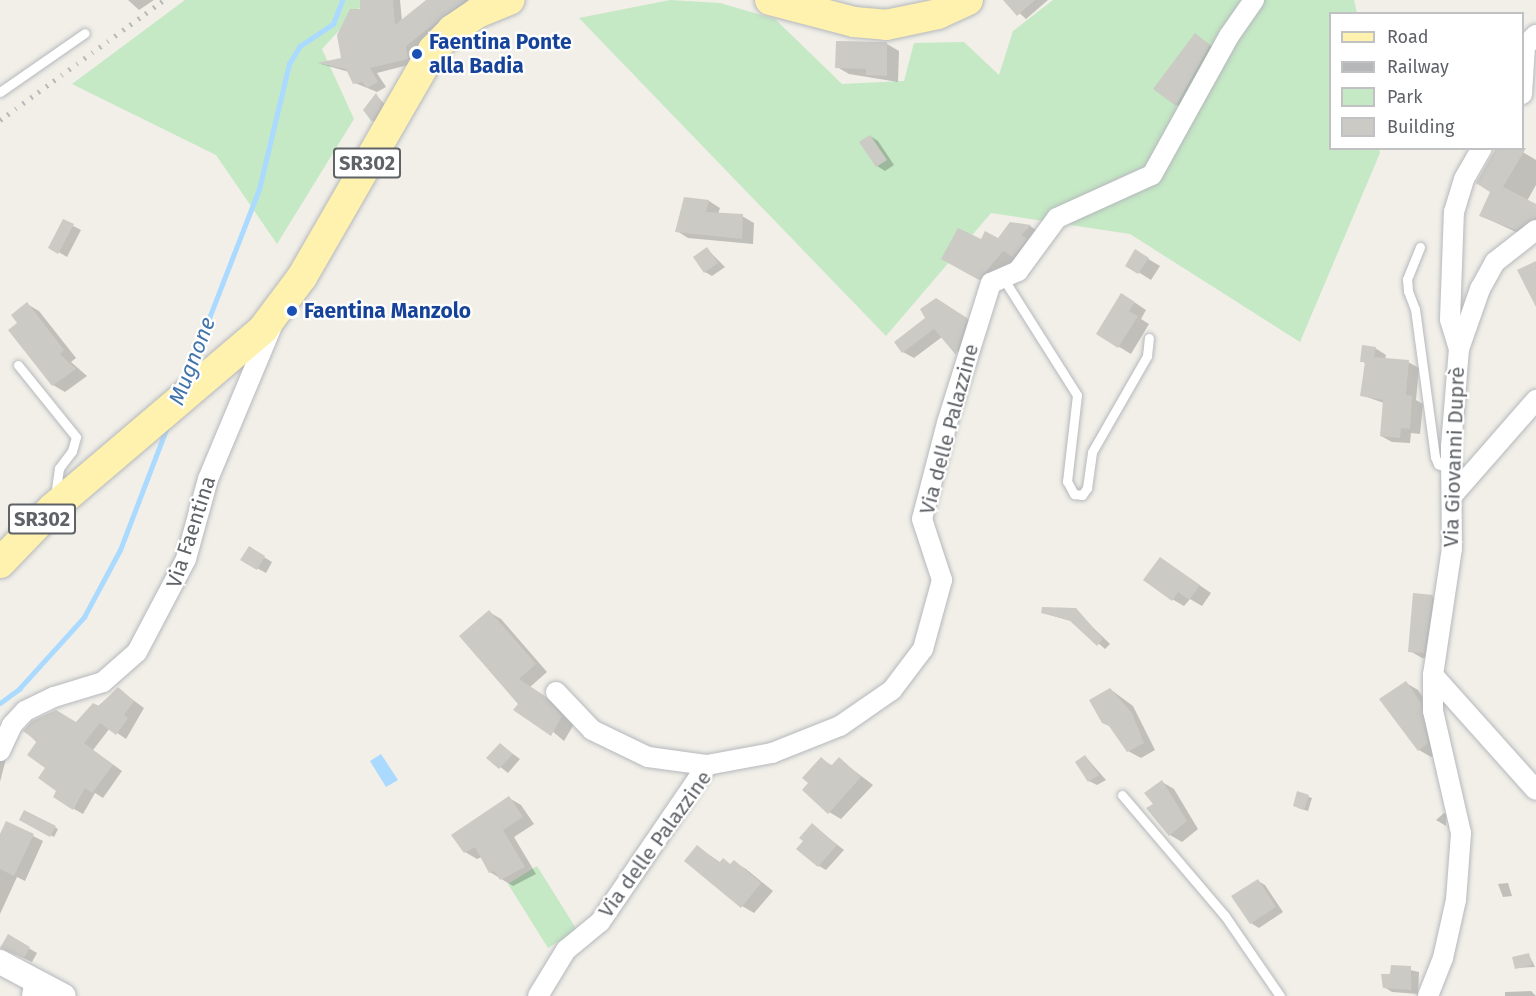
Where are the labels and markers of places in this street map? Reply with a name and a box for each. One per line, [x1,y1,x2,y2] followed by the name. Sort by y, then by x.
[429,29,571,79] place label: Faentina Ponte alla Badia
[410,47,424,61] marker: Faentina Ponte alla Badia
[304,298,471,324] place label: Faentina Manzolo
[285,304,299,318] marker: Faentina Manzolo

